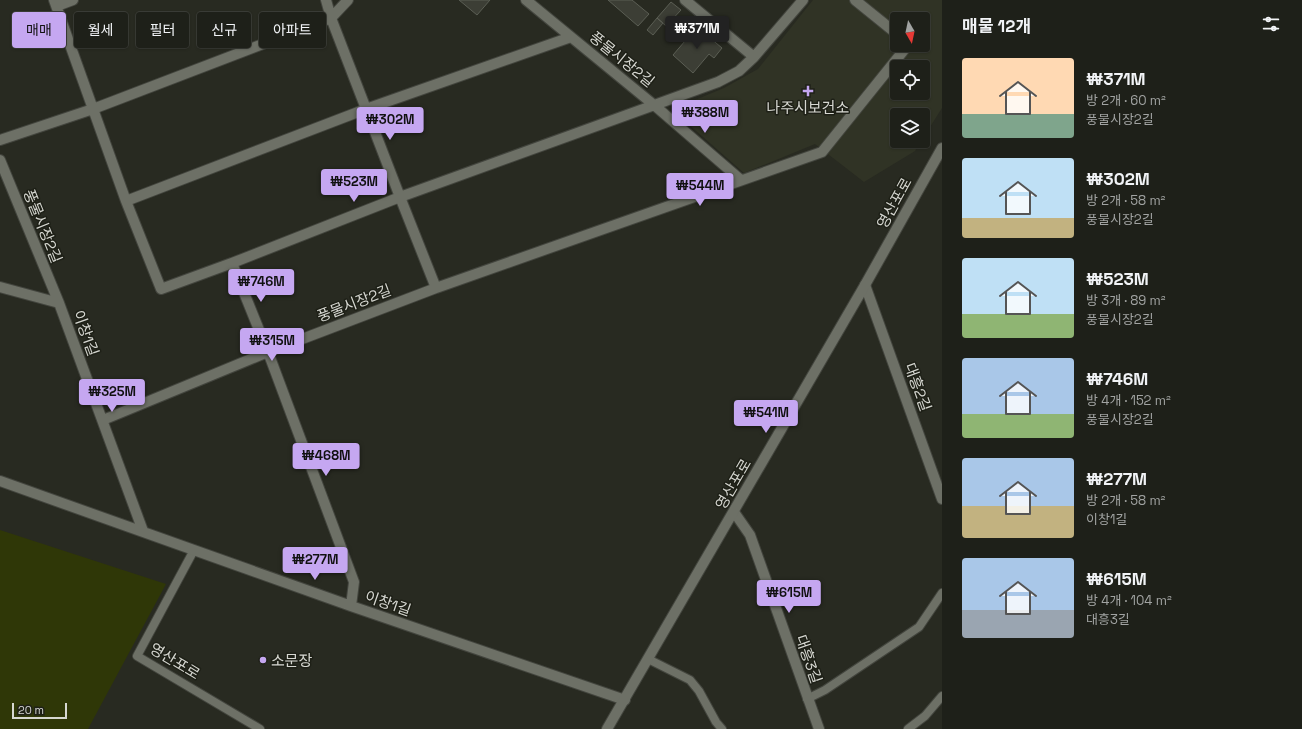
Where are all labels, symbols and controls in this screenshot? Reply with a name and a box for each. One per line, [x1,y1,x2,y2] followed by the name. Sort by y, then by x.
[12,12,66,48] chip: 매매
[74,12,128,48] chip: 월세
[136,12,189,48] chip: 필터
[197,12,251,48] chip: 신규
[259,12,326,48] chip: 아파트
[890,12,930,52] north arrow
[890,12,930,148] map controls
[1260,13,1282,35] icon: filters
[962,15,1031,37] text: 매물 12개
[669,16,725,50] pin: ₩371M
[674,20,720,37] text: ₩371M
[586,27,658,91] street label: 풍물시장2길
[890,60,930,100] button: locate
[1086,68,1146,90] text: ₩371M
[994,74,1042,122] icon: home
[802,85,814,97] marker: 나주시보건소
[1086,92,1166,109] text: 방 2개 · 60 m²
[767,98,850,117] place label: 나주시보건소
[677,100,733,134] pin: ₩388M
[681,104,729,121] text: ₩388M
[362,107,418,141] pin: ₩302M
[890,108,930,148] button: layers
[366,111,414,128] text: ₩302M
[1086,111,1154,128] text: 풍물시장2길
[1086,168,1150,190] text: ₩302M
[326,169,382,203] pin: ₩523M
[330,173,378,190] text: ₩523M
[672,173,728,207] pin: ₩544M
[872,174,916,232] street label: 영산포로
[994,174,1042,222] icon: home
[675,177,725,194] text: ₩544M
[20,186,66,266] street label: 풍물시장2길
[1086,192,1165,209] text: 방 2개 · 58 m²
[1086,211,1154,228] text: 풍물시장2길
[1086,268,1149,290] text: ₩523M
[233,269,289,303] pin: ₩746M
[237,273,285,290] text: ₩746M
[994,274,1042,322] icon: home
[314,280,394,326] street label: 풍물시장2길
[1086,292,1166,309] text: 방 3개 · 89 m²
[69,307,103,359] street label: 이창1길
[1086,311,1154,328] text: 풍물시장2길
[244,328,300,362] pin: ₩315M
[249,332,295,349] text: ₩315M
[900,360,936,414] street label: 대흥2길
[1086,368,1148,390] text: ₩746M
[994,374,1042,422] icon: home
[84,379,140,413] pin: ₩325M
[88,383,136,400] text: ₩325M
[1086,392,1171,409] text: 방 4개 · 152 m²
[738,400,794,434] pin: ₩541M
[743,404,789,421] text: ₩541M
[1086,411,1154,428] text: 풍물시장2길
[298,443,354,477] pin: ₩468M
[302,447,350,464] text: ₩468M
[711,455,755,513] street label: 영산포로
[1086,468,1147,490] text: ₩277M
[994,474,1042,522] icon: home
[1086,492,1165,509] text: 방 2개 · 58 m²
[1086,511,1127,528] text: 이창1길
[287,547,343,581] pin: ₩277M
[292,551,338,568] text: ₩277M
[1086,568,1147,590] text: ₩615M
[994,574,1042,622] icon: home
[761,580,817,614] pin: ₩615M
[766,584,812,601] text: ₩615M
[362,586,414,620] street label: 이창1길
[1086,592,1172,609] text: 방 4개 · 104 m²
[1086,611,1130,628] text: 대흥3길
[792,632,826,686] street label: 대흥3길
[146,639,204,683] street label: 영산포로
[271,651,313,670] place label: 소문장
[258,655,268,665] marker: 소문장
[12,701,67,720] scale bar
[18,703,44,717] text: 20 m

